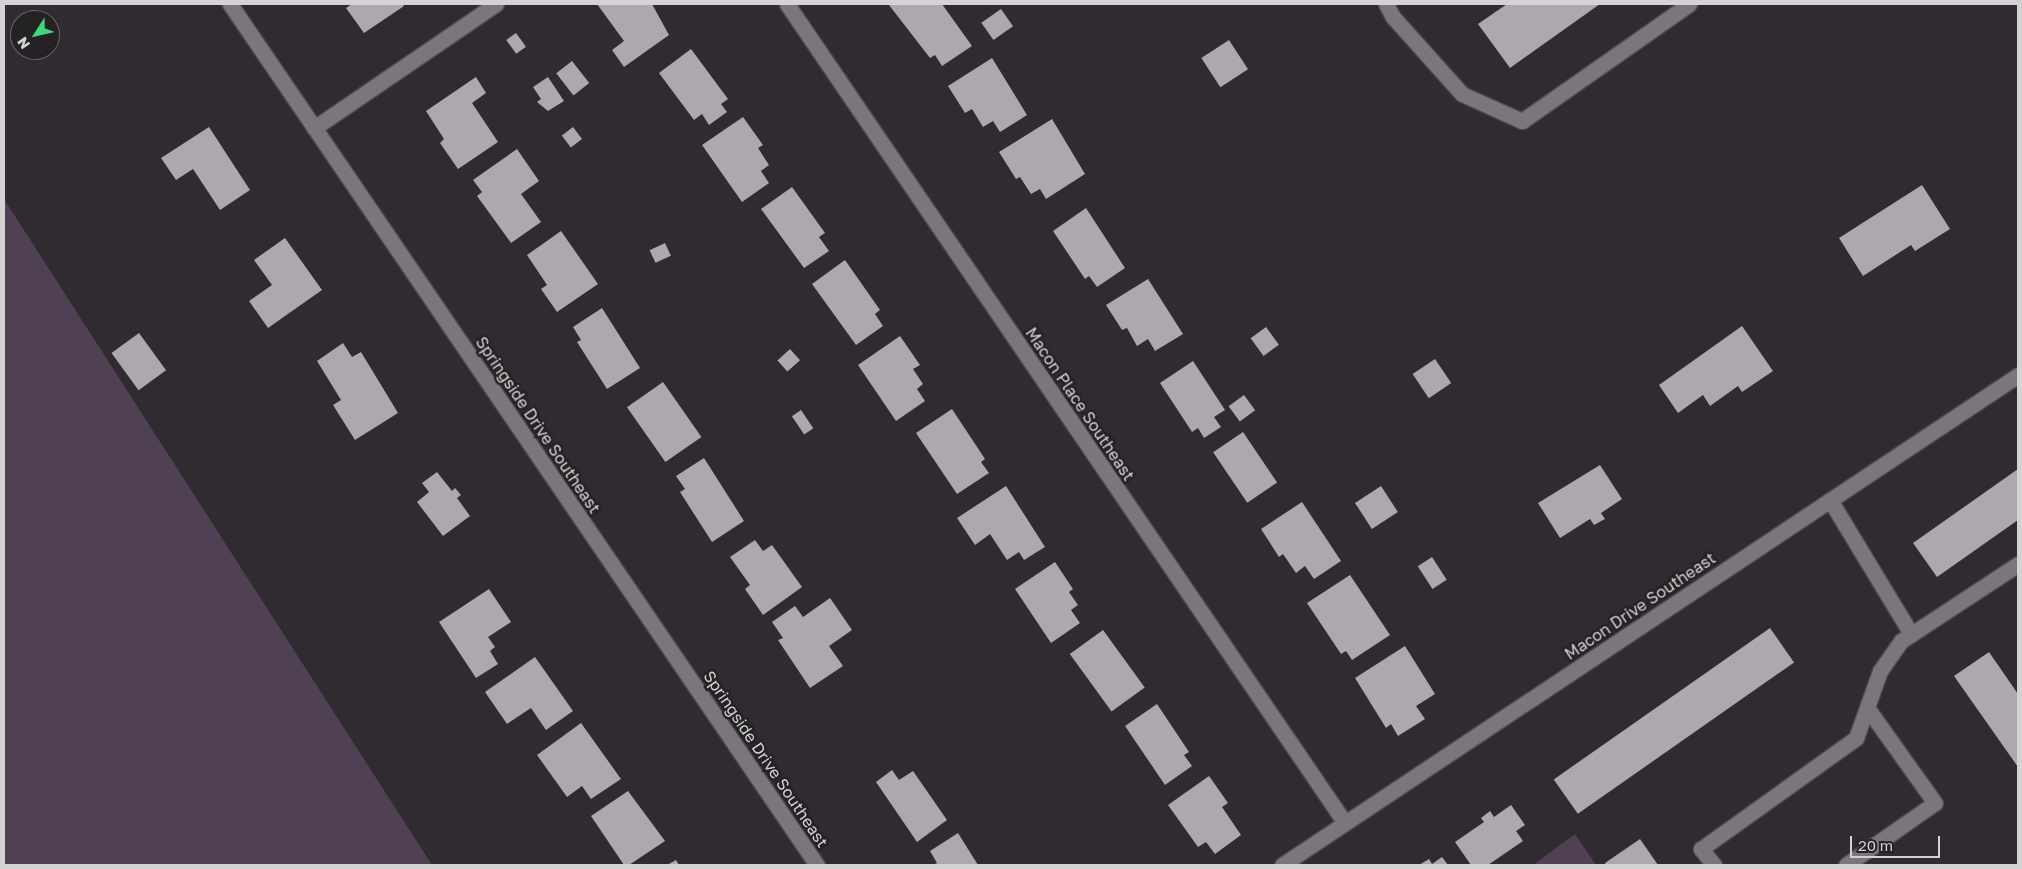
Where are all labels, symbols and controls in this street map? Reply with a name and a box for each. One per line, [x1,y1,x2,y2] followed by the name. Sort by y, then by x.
[10,10,60,60] north arrow
[13,34,33,53] text: N
[1022,324,1138,484] street label: Macon Place Southeast
[472,333,604,517] street label: Springside Drive Southeast
[1561,548,1719,664] street label: Macon Drive Southeast
[700,667,832,851] street label: Springside Drive Southeast
[1852,826,1942,858] scale bar
[1858,836,1893,854] text: 20 m

